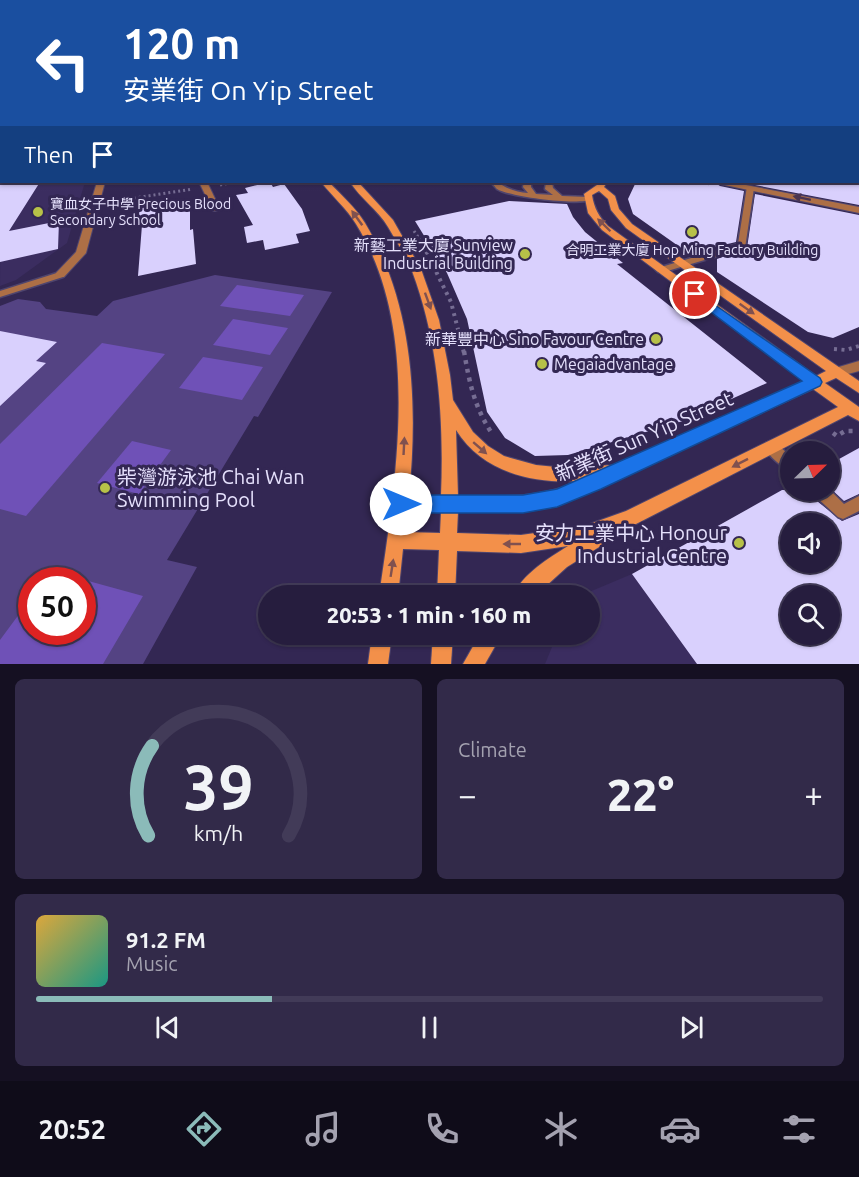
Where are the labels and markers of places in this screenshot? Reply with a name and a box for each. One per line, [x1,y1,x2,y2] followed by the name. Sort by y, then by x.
[50,196,231,228] place label: 寶血女子中學 Precious Blood Secondary School
[31,205,45,219] marker: 寶血女子中學 Precious Blood Secondary School
[685,225,699,239] marker: 合明工業大廈 Hop Ming Factory Building
[354,236,514,272] place label: 新藝工業大廈 Sunview Industrial Building
[566,242,818,258] place label: 合明工業大廈 Hop Ming Factory Building
[518,247,532,261] marker: 新藝工業大廈 Sunview Industrial Building
[669,268,720,319] pin
[425,330,644,348] place label: 新華豐中心 Sino Favour Centre
[649,332,663,346] marker: 新華豐中心 Sino Favour Centre
[554,355,673,373] place label: Megaiadvantage
[535,357,549,371] marker: Megaiadvantage
[117,465,305,511] place label: 柴灣游泳池 Chai Wan Swimming Pool
[98,481,112,495] marker: 柴灣游泳池 Chai Wan Swimming Pool
[535,521,727,567] place label: 安力工業中心 Honour Industrial Centre
[732,536,746,550] marker: 安力工業中心 Honour Industrial Centre

